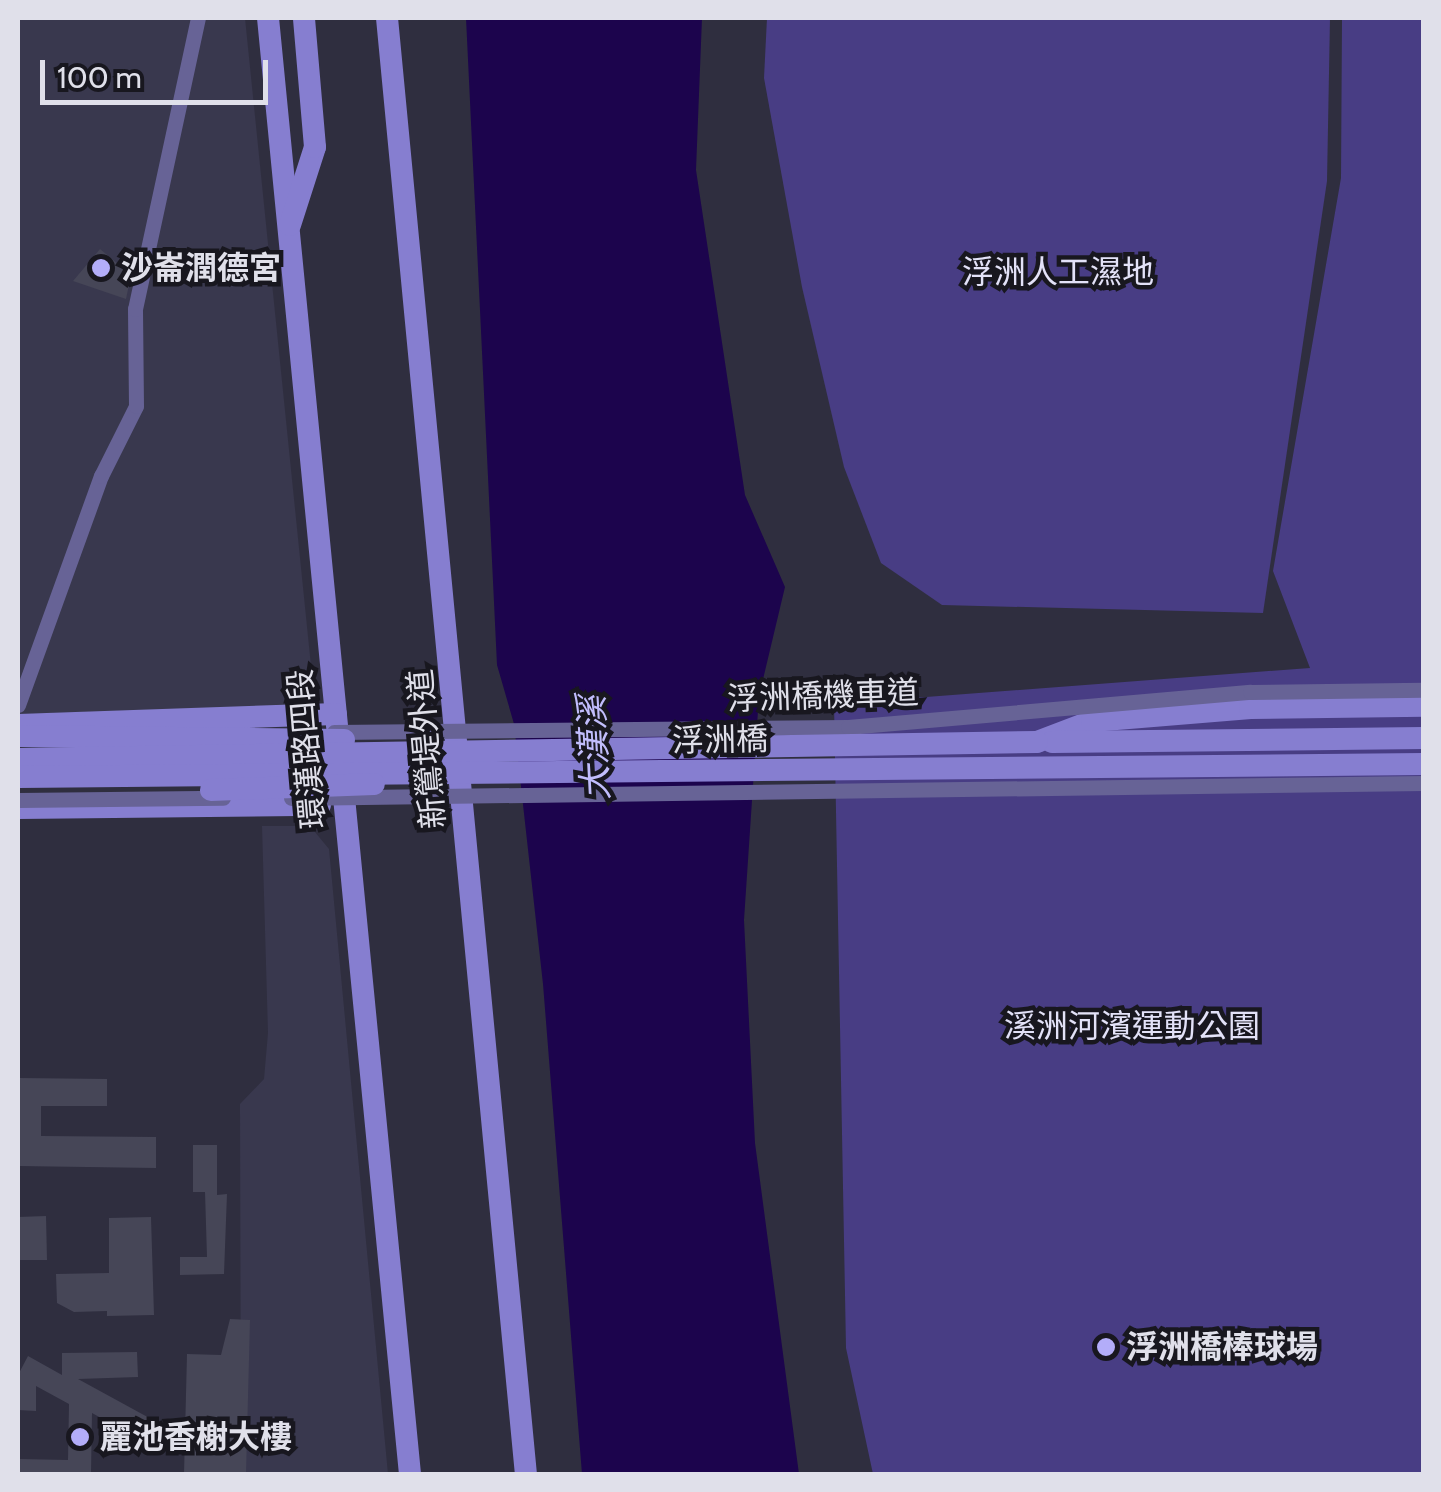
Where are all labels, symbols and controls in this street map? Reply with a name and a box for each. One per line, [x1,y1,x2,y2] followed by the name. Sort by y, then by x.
[45,40,272,102] scale bar
[57,59,142,96] text: 100 m
[121,249,281,287] place label: 沙崙潤德宮
[962,253,1154,291] park label: 浮洲人工濕地
[90,257,112,279] marker: 沙崙潤德宮
[281,668,333,830] street label: 環漢路四段
[401,668,453,830] street label: 新鶯堤外道
[726,673,920,719] street label: 浮洲橋機車道
[570,694,618,802] water label: 大漢溪
[672,720,768,760] street label: 浮洲橋
[1004,1007,1260,1045] park label: 溪洲河濱運動公園
[1126,1328,1318,1366] place label: 浮洲橋棒球場
[1095,1336,1117,1358] marker: 浮洲橋棒球場
[100,1418,292,1456] place label: 麗池香榭大樓
[69,1426,91,1448] marker: 麗池香榭大樓

